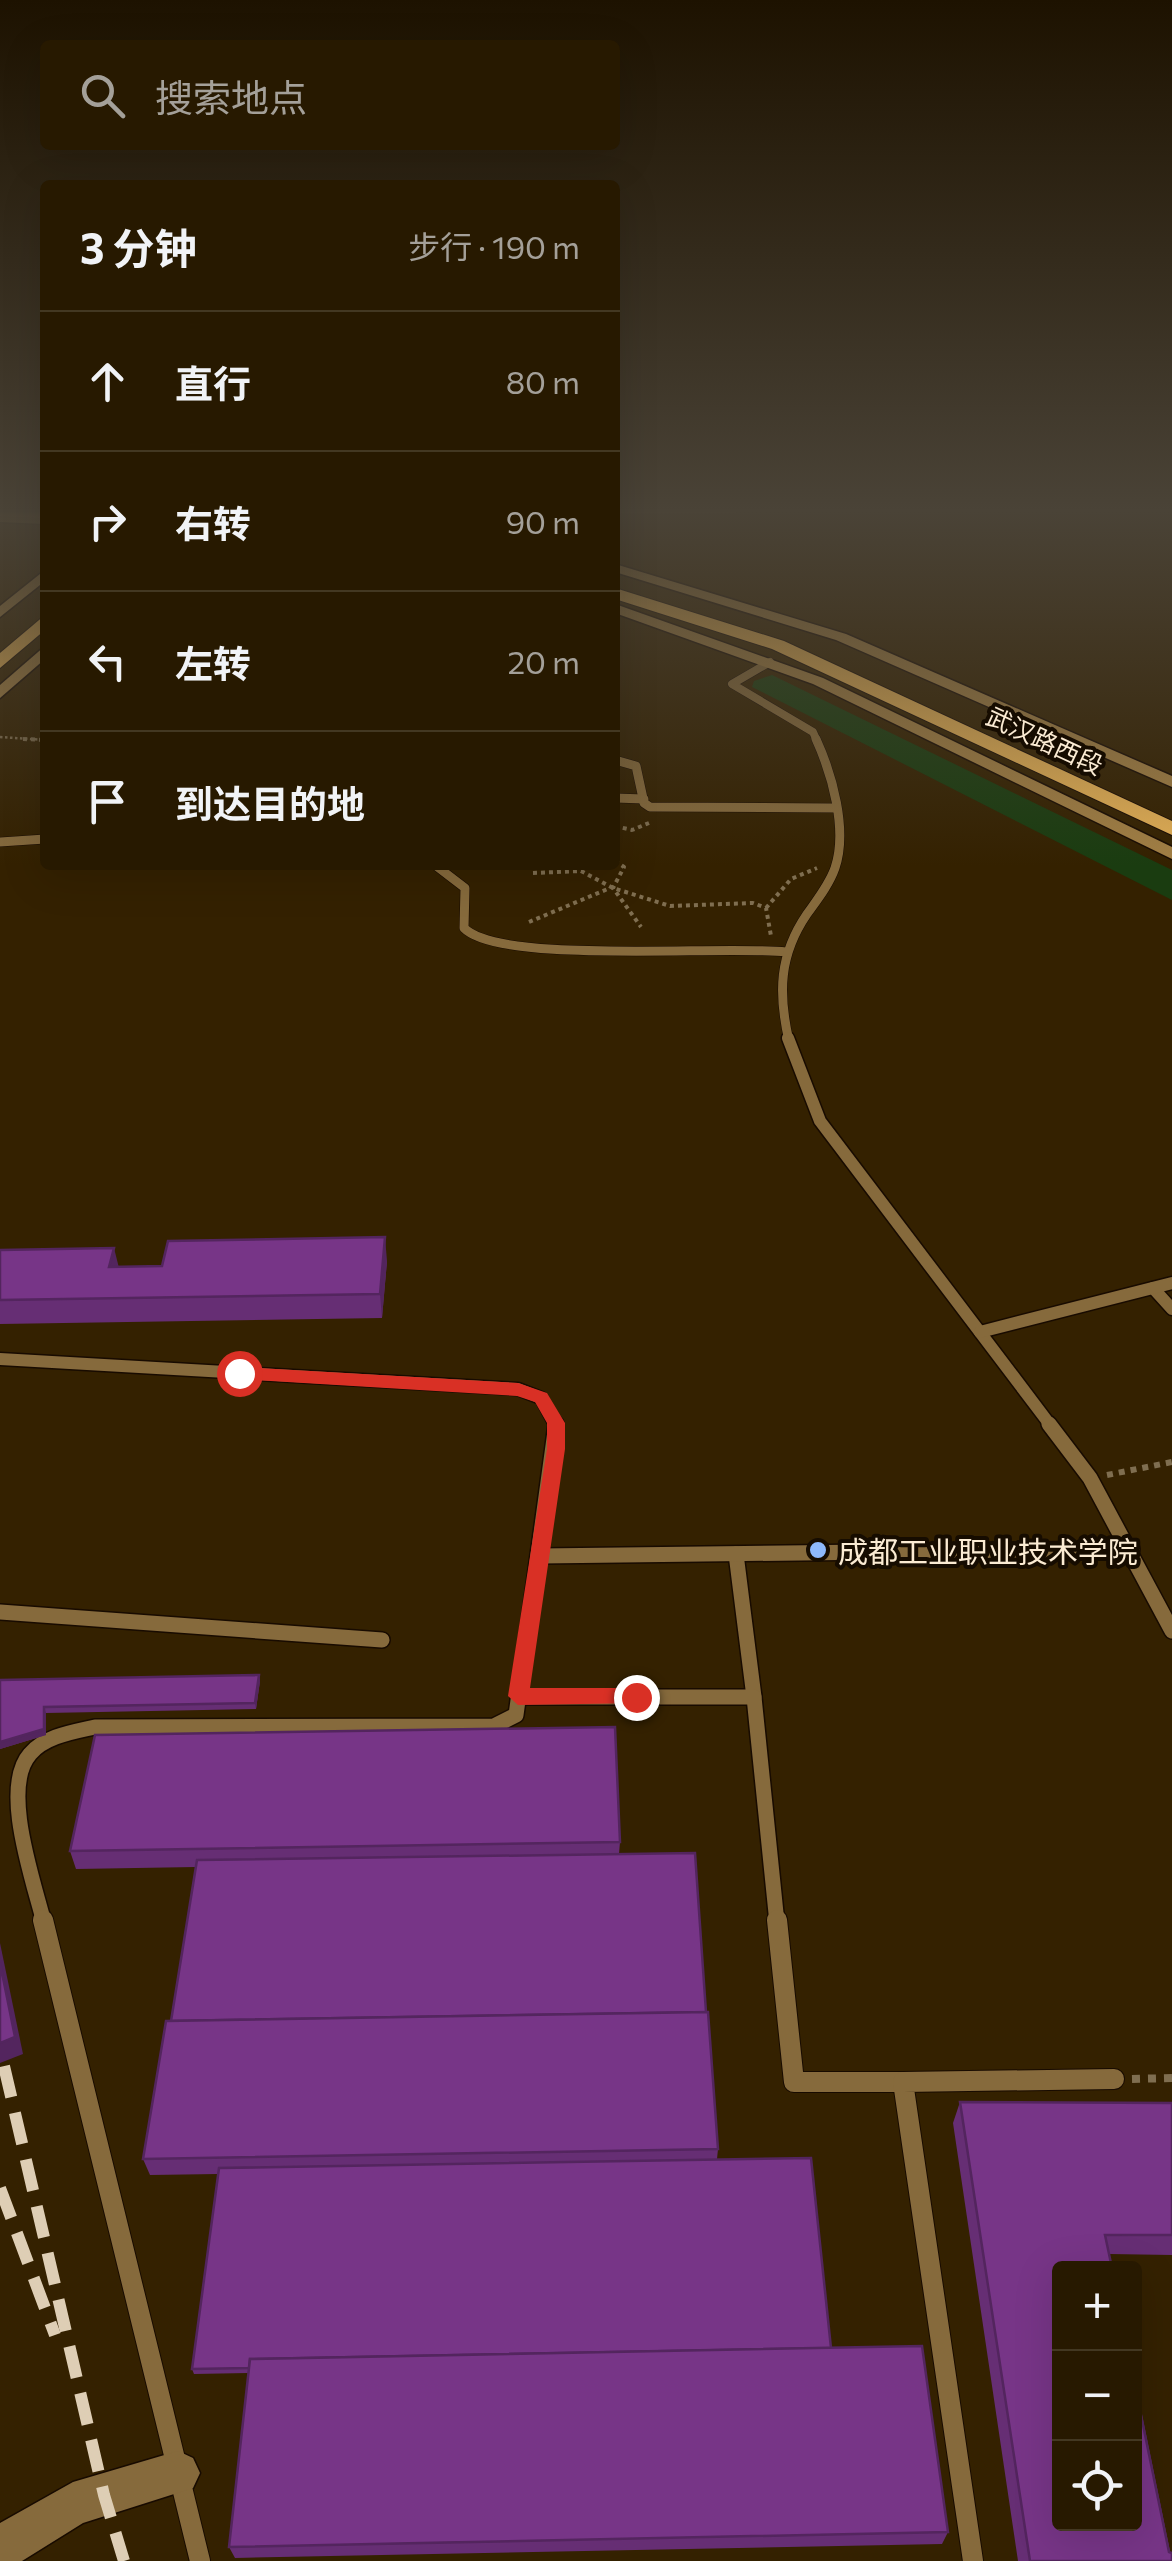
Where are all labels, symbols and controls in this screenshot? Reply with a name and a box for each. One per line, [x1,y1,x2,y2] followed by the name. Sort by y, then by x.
[40,40,620,150] search box
[75,68,130,123] icon: search
[155,73,307,120] text: 搜索地点
[80,221,197,273] text: 3 分钟
[408,226,580,266] text: 步行 · 190 m
[80,354,135,409] icon: ahead
[175,359,251,406] text: 直行
[506,361,580,401] text: 80 m
[80,494,135,549] icon: right
[175,499,251,546] text: 右转
[506,501,580,541] text: 90 m
[80,634,135,689] icon: left
[175,639,251,686] text: 左转
[507,641,580,681] text: 20 m
[982,700,1108,780] street label: 武汉路西段
[80,774,135,829] icon: arrive
[175,779,365,826] text: 到达目的地
[217,1351,263,1397] route start
[838,1532,1138,1569] place label: 成都工业职业技术学院
[807,1539,829,1561] marker: 成都工业职业技术学院
[614,1675,660,1721] route end
[1052,2261,1142,2531] map controls
[1052,2261,1142,2351] button: +
[1052,2351,1142,2441] button: −
[1052,2441,1142,2531] button: locate

